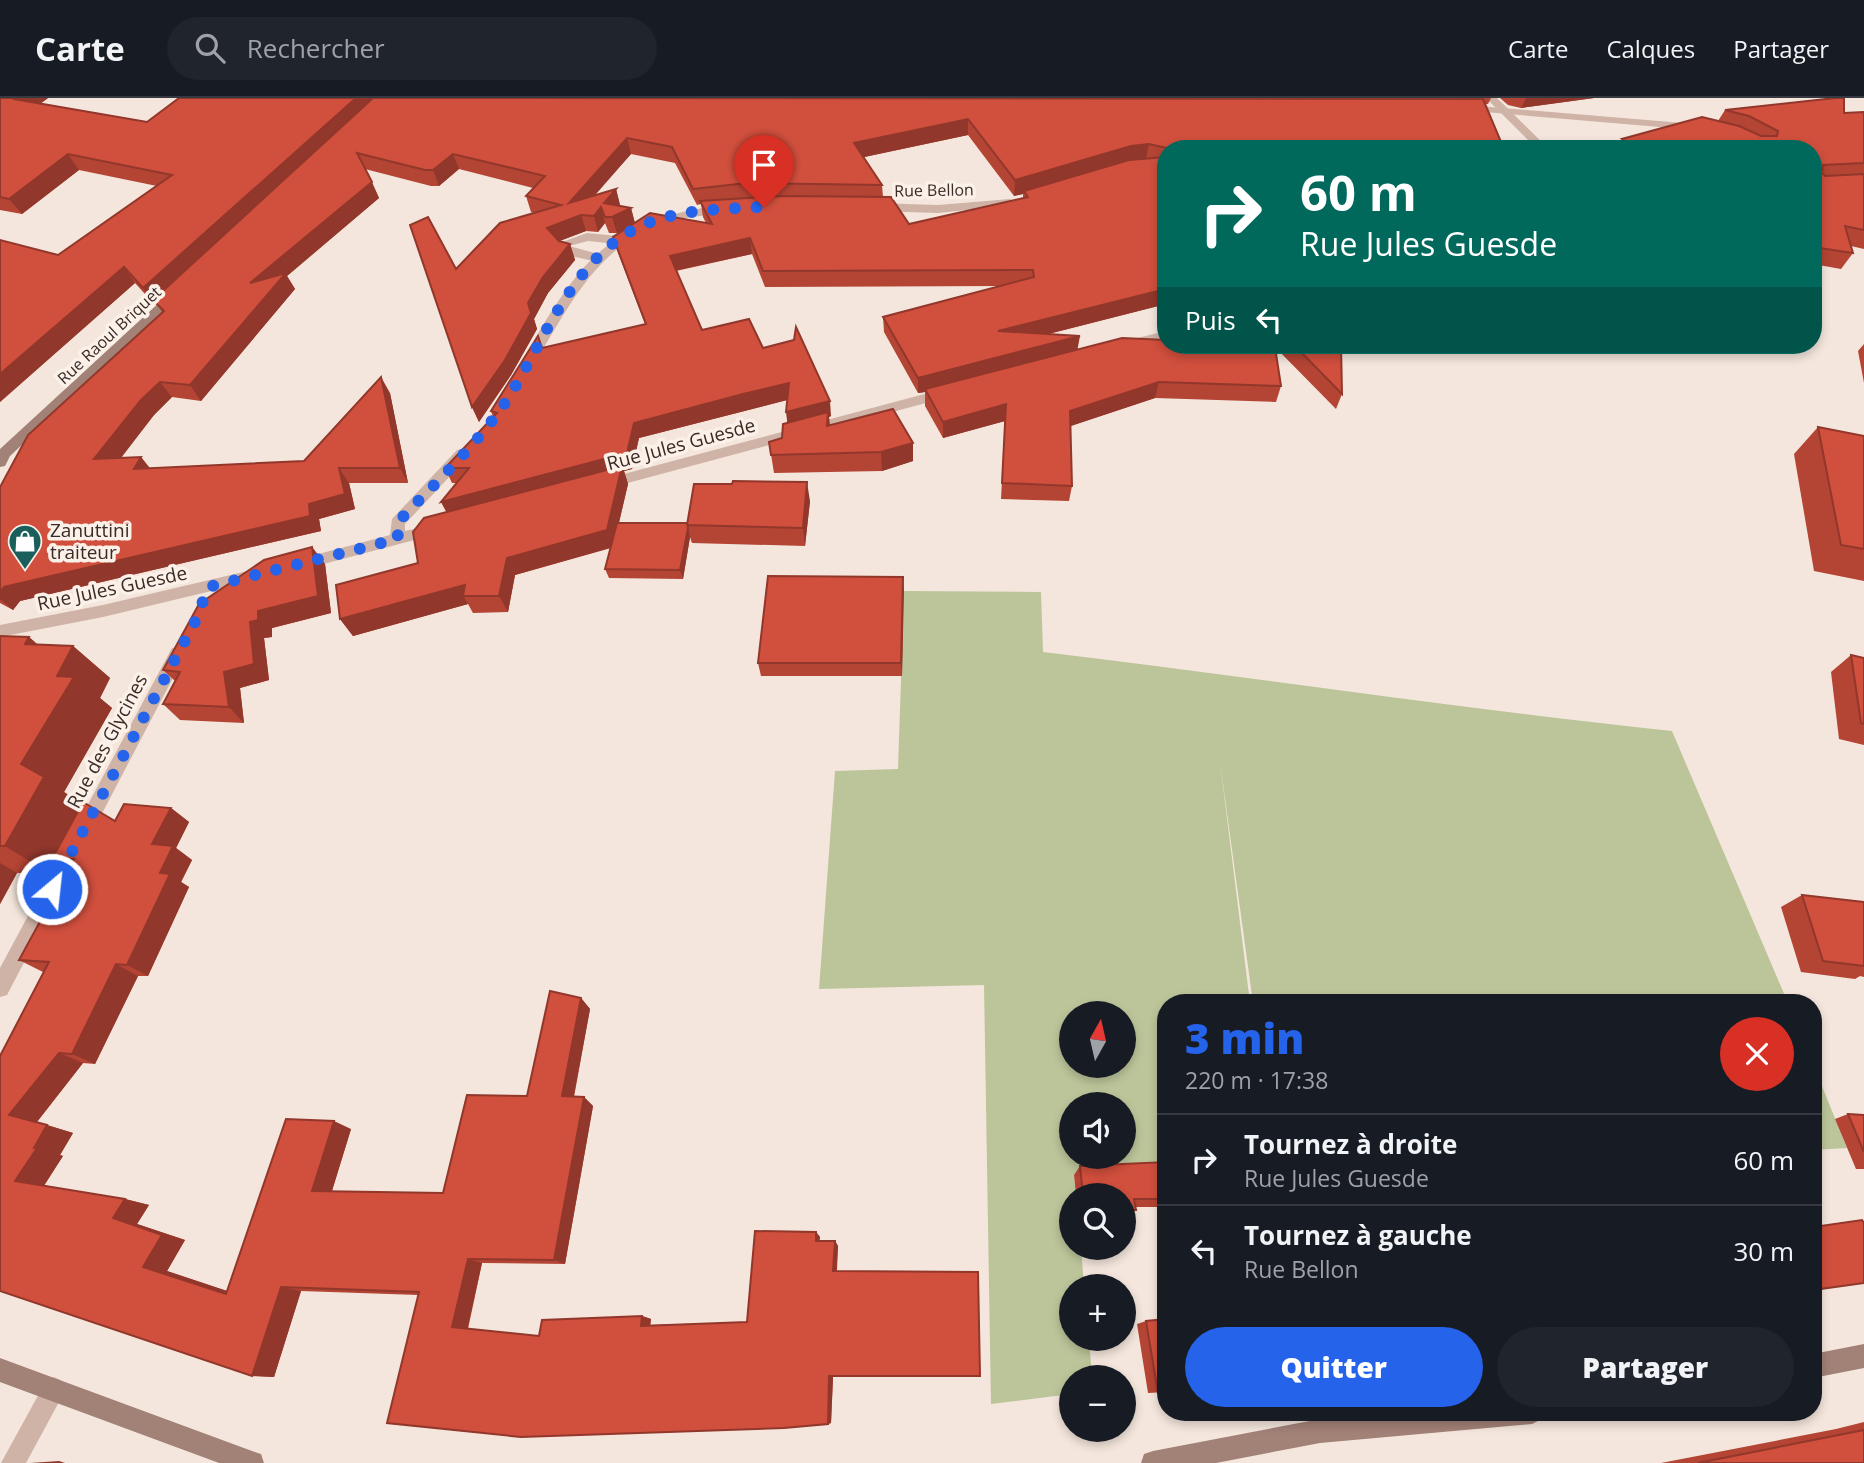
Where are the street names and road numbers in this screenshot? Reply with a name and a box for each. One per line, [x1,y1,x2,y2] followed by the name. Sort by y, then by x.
[894,178,974,202] street label: Rue Bellon
[52,281,166,389] street label: Rue Raoul Briquet
[604,412,758,476] street label: Rue Jules Guesde
[35,559,189,617] street label: Rue Jules Guesde
[61,669,153,813] street label: Rue des Glycines

